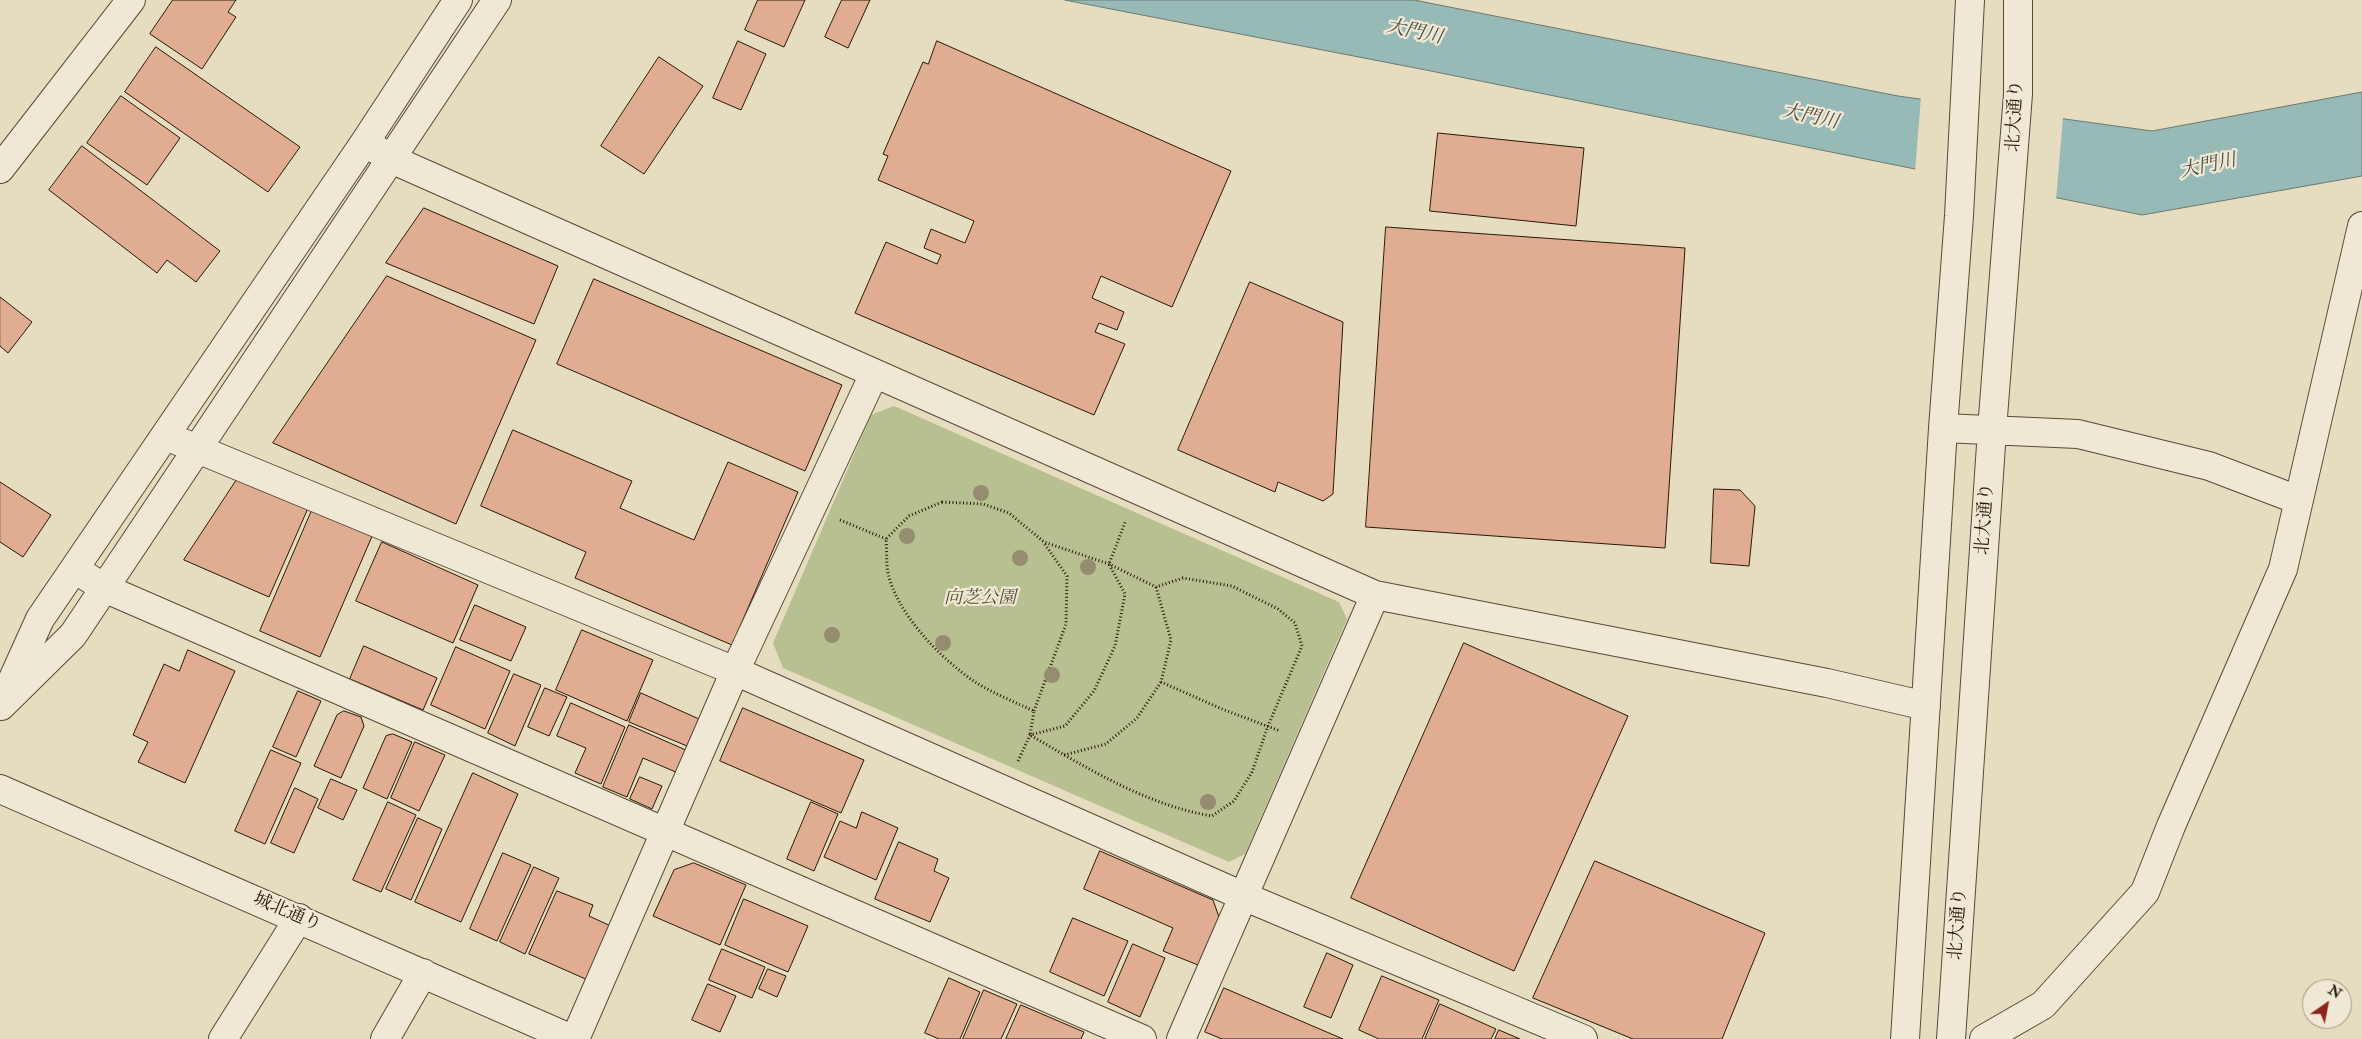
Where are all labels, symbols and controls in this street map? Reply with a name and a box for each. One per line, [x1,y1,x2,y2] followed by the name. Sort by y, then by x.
[1384,16,1444,50] water label: 大門川
[2003,79,2029,153] street label: 北大通り
[1780,101,1840,135] water label: 大門川
[2178,150,2238,184] water label: 大門川
[1973,482,1999,556] street label: 北大通り
[944,588,1016,610] park label: 向芝公園
[1946,887,1972,961] street label: 北大通り
[250,889,324,937] street label: 城北通り
[2302,979,2352,1029] north arrow
[2325,981,2345,1002] text: N

